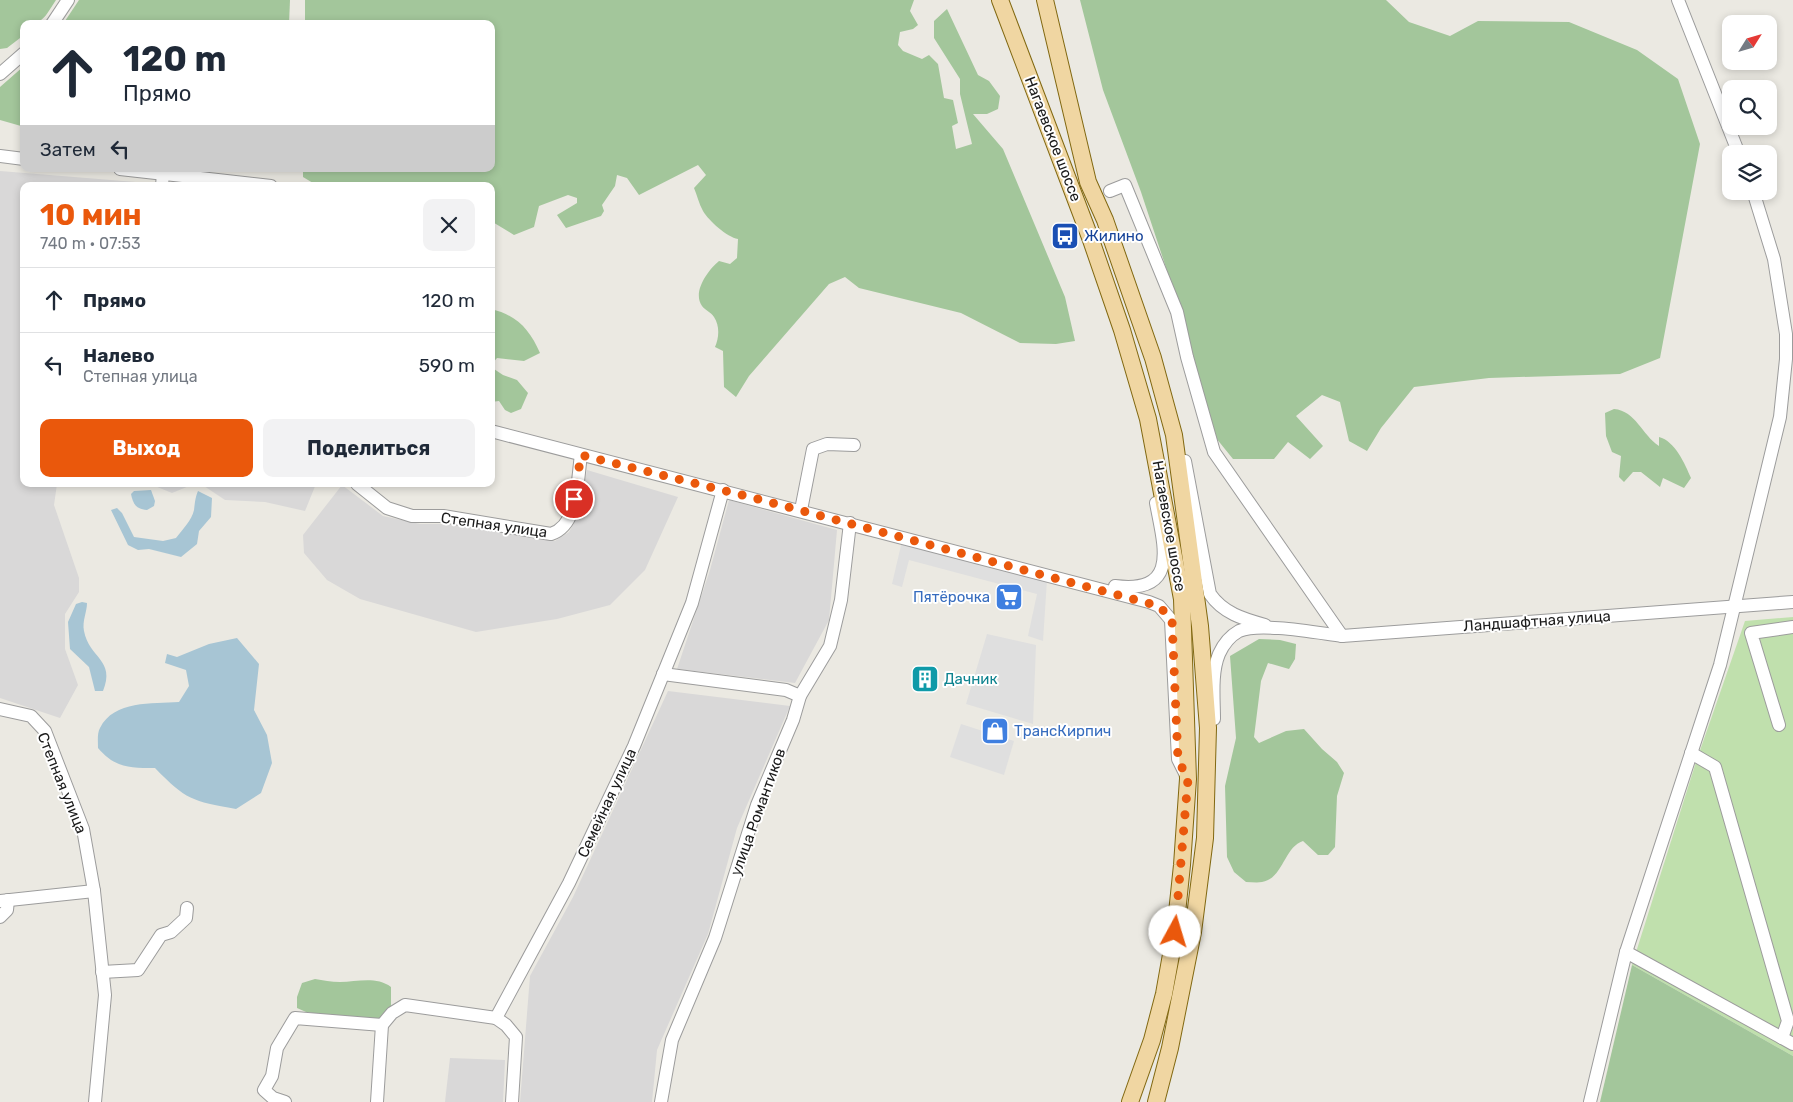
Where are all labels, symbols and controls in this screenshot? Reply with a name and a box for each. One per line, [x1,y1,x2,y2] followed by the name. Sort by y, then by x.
[1722,15,1778,70] north arrow
[1722,15,1777,200] map controls
[123,38,226,80] text: 120 m
[40,40,105,105] icon: ahead
[1021,74,1085,204] street label: Нагаевское шоссе
[123,80,191,107] text: Прямо
[1722,80,1777,135] button: search
[106,135,134,163] icon: left
[40,138,96,161] text: Затем
[1722,145,1777,200] button: layers
[40,197,142,233] text: 10 мин
[423,199,475,251] button: close
[1050,221,1080,251] bus stop icon: Жилино
[1084,227,1144,245] place label: Жилино
[40,234,141,253] text: 740 m · 07:53
[40,286,68,314] icon: ahead
[83,289,146,312] text: Прямо
[422,289,475,312] text: 120 m
[83,344,155,367] text: Налево
[40,351,68,379] icon: left
[419,354,475,377] text: 590 m
[83,367,198,386] text: Степная улица
[40,419,253,477] button: Выход
[263,419,475,477] button: Поделиться
[1149,459,1189,593] street label: Нагаевское шоссе
[553,478,595,520] pin
[560,485,588,513] icon: arrive
[440,509,548,541] street label: Степная улица
[994,582,1024,612] supermarket icon: Пятёрочка
[913,588,990,606] place label: Пятёрочка
[1463,607,1611,635] street label: Ландшафтная улица
[910,664,940,694] building icon: Дачник
[944,670,997,688] place label: Дачник
[980,716,1010,746] shop icon: ТрансКирпич
[1014,722,1111,740] place label: ТрансКирпич
[34,730,90,836] street label: Степная улица
[574,745,640,861] street label: Семейная улица
[727,746,789,878] street label: улица Романтиков
[1148,905,1200,957] position arrow

